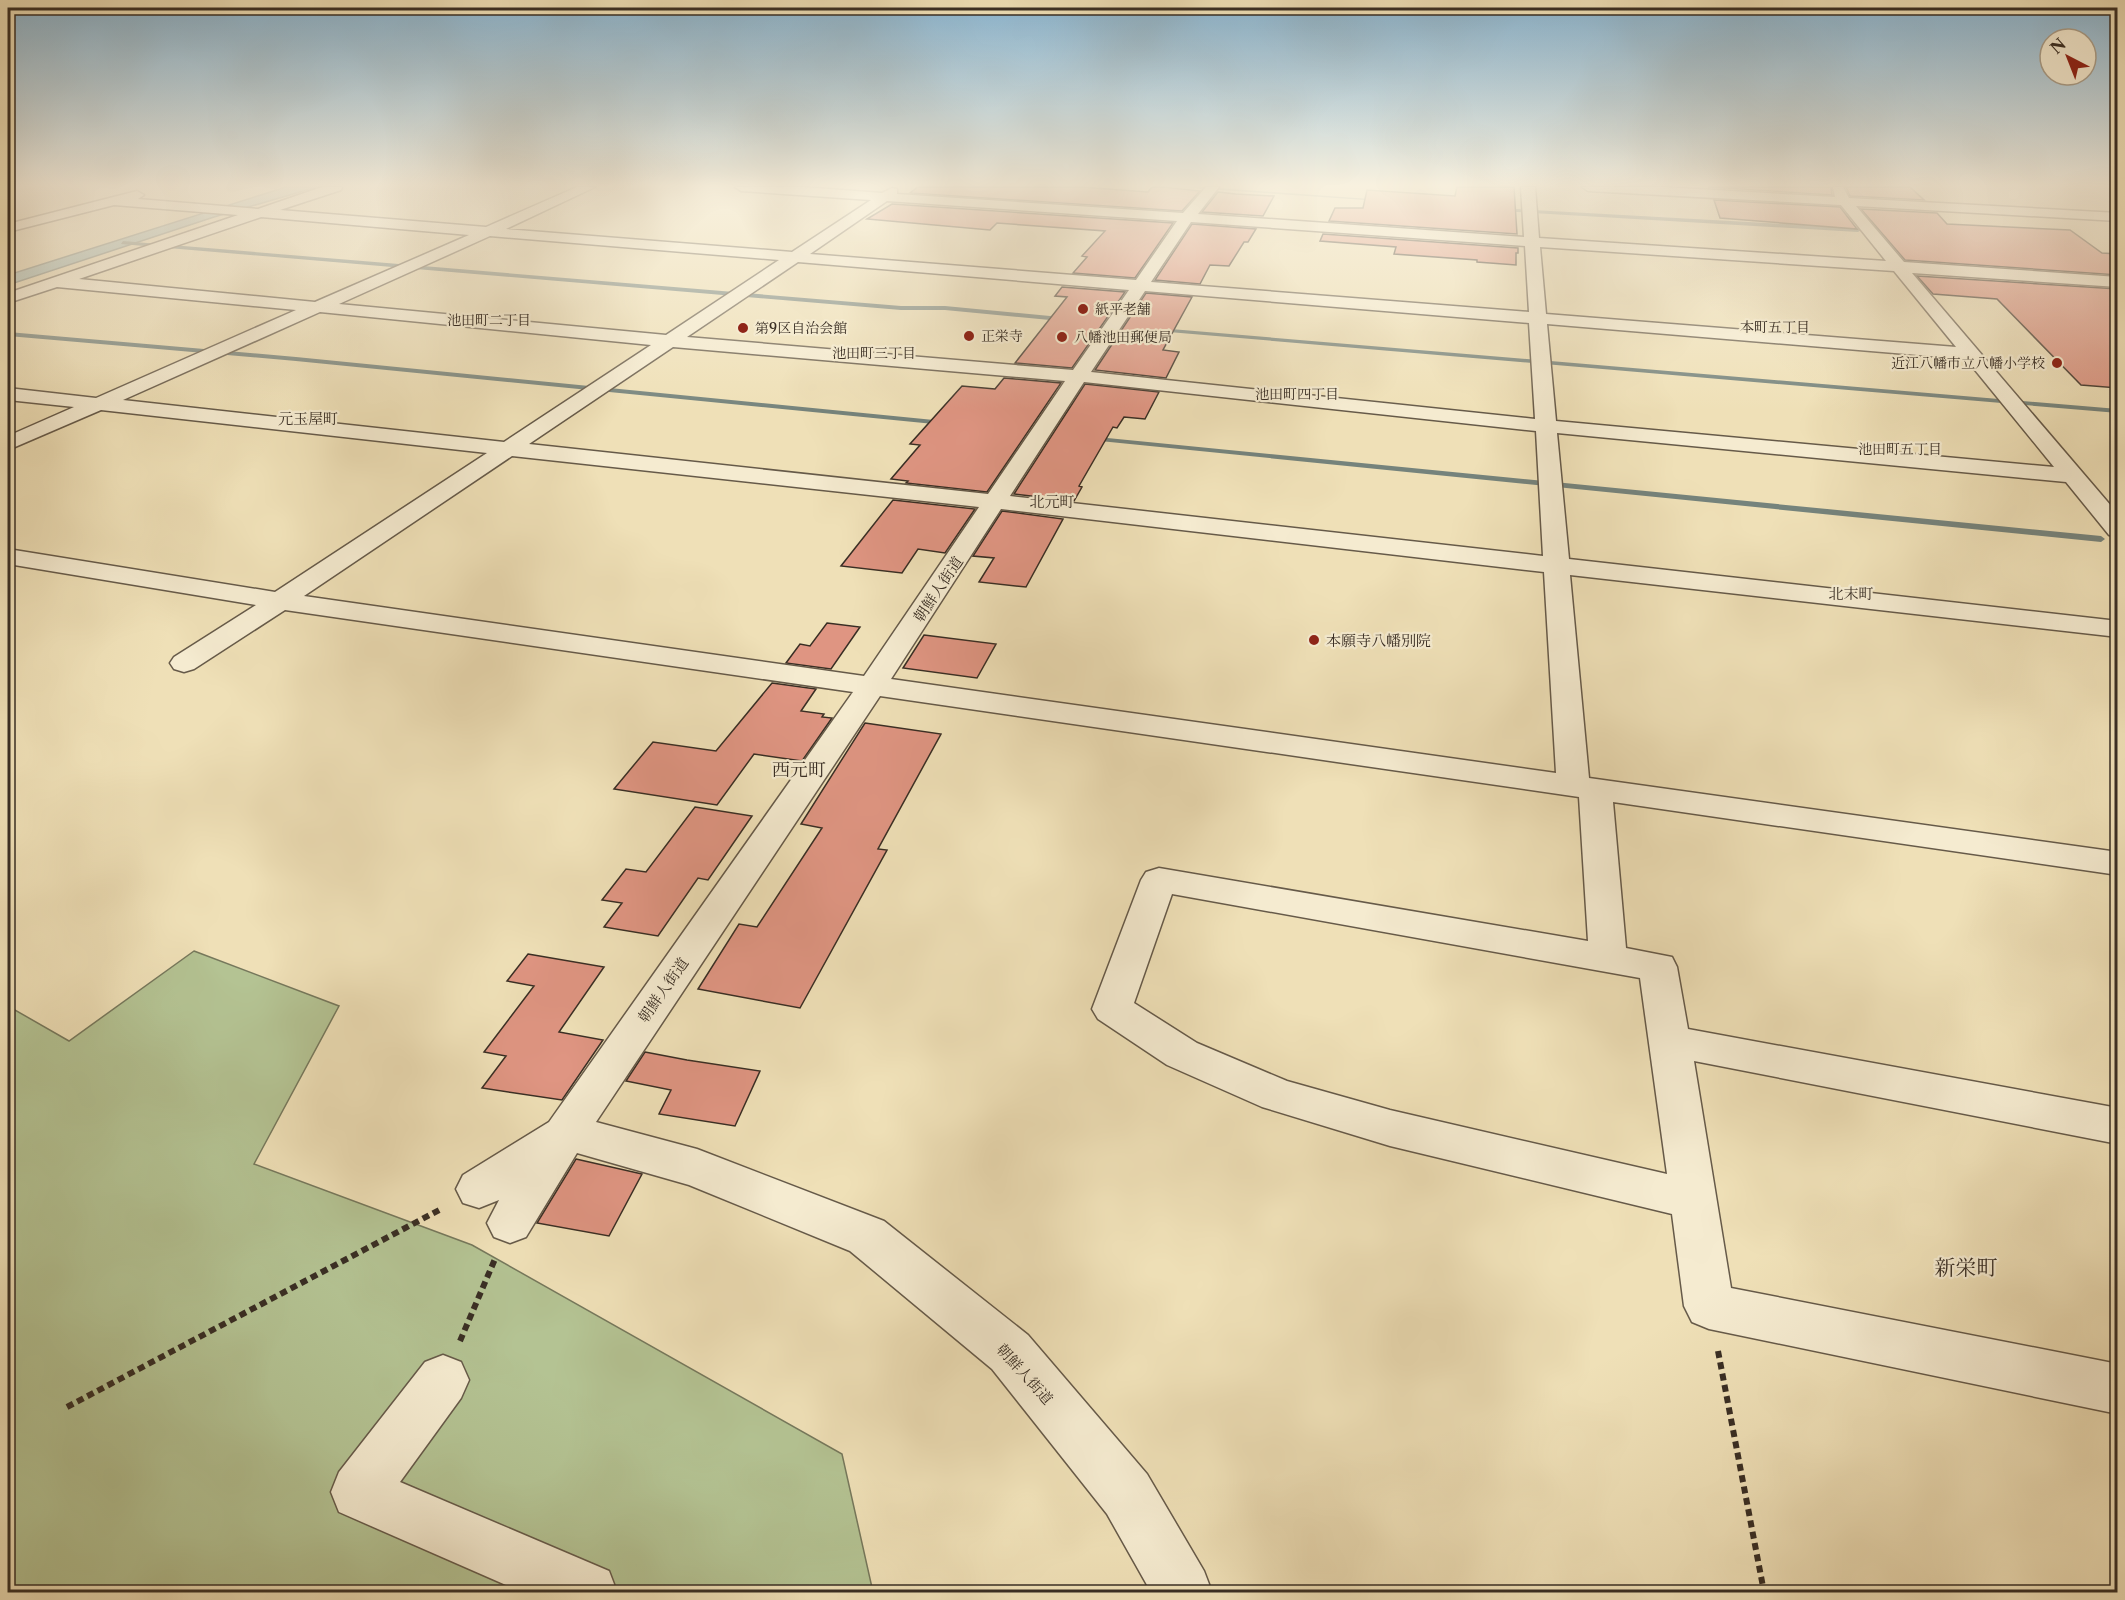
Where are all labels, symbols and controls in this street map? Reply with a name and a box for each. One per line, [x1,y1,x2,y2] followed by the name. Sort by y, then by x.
[2038,27,2098,87] north arrow
[2046,34,2070,58] text: N
[1095,300,1151,318] place label: 紙平老舗
[1076,302,1090,316] marker: 紙平老舗
[447,311,531,329] district label: 池田町二丁目
[1740,318,1810,336] district label: 本町五丁目
[755,319,847,337] place label: 第9区自治会館
[736,321,750,335] marker: 第9区自治会館
[981,327,1023,345] place label: 正栄寺
[1074,328,1172,346] place label: 八幡池田郵便局
[962,329,976,343] marker: 正栄寺
[1055,330,1069,344] marker: 八幡池田郵便局
[832,344,916,362] district label: 池田町三丁目
[1891,354,2045,372] place label: 近江八幡市立八幡小学校
[2050,356,2064,370] marker: 近江八幡市立八幡小学校
[1255,385,1339,403] district label: 池田町四丁目
[278,409,338,428] district label: 元玉屋町
[1858,440,1942,458] district label: 池田町五丁目
[1029,492,1075,511] district label: 北元町
[909,553,967,625] street label: 朝鮮人街道
[1828,584,1874,603] district label: 北末町
[1326,631,1431,650] place label: 本願寺八幡別院
[1307,633,1321,647] marker: 本願寺八幡別院
[772,759,826,781] district label: 西元町
[634,954,692,1026] street label: 朝鮮人街道
[1935,1255,1998,1280] district label: 新栄町
[993,1340,1057,1408] street label: 朝鮮人街道

